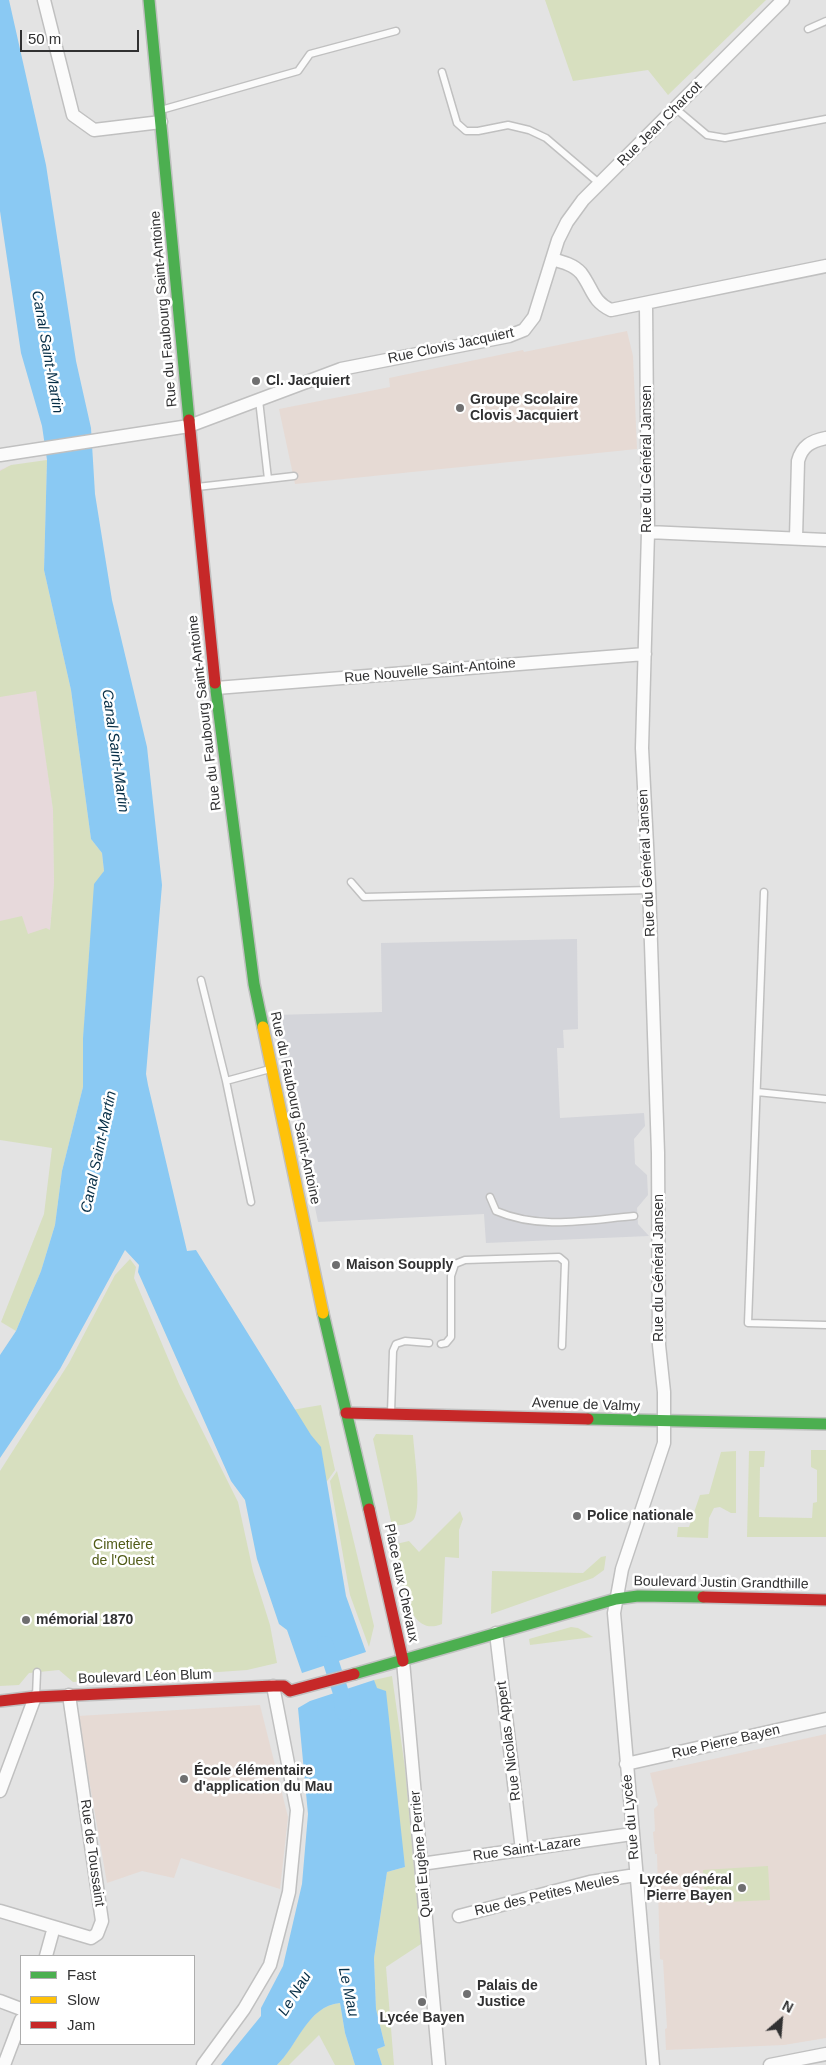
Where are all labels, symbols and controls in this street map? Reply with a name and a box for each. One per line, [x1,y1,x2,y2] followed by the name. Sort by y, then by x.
[22,20,141,52] scale bar
[28,30,61,47] text: 50 m
[614,78,706,170] street label: Rue Jean Charcot
[147,210,181,408] street label: Rue du Faubourg Saint-Antoine
[27,289,67,415] water label: Canal Saint-Martin
[386,324,516,368] street label: Rue Clovis Jacquiert
[266,373,350,389] place label: Cl. Jacquiert
[250,375,262,387] marker: Cl. Jacquiert
[639,385,655,533] street label: Rue du Général Jansen
[470,392,578,424] place label: Groupe Scolaire Clovis Jacquiert
[454,402,466,414] marker: Groupe Scolaire Clovis Jacquiert
[185,614,225,812] street label: Rue du Faubourg Saint-Antoine
[344,655,516,687] street label: Rue Nouvelle Saint-Antoine
[97,688,133,814] water label: Canal Saint-Martin
[635,789,659,937] street label: Rue du Général Jansen
[266,1010,324,1206] street label: Rue du Faubourg Saint-Antoine
[77,1089,121,1215] water label: Canal Saint-Martin
[651,1194,667,1342] street label: Rue du Général Jansen
[346,1257,453,1273] place label: Maison Soupply
[330,1259,342,1271] marker: Maison Soupply
[532,1395,640,1415] street label: Avenue de Valmy
[587,1508,694,1524] place label: Police nationale
[571,1510,583,1522] marker: Police nationale
[380,1522,422,1644] street label: Place aux Chevaux
[92,1537,154,1570] park label: Cimetière de l'Ouest
[633,1573,809,1593] street label: Boulevard Justin Grandthille
[36,1612,133,1628] place label: mémorial 1870
[20,1614,32,1626] marker: mémorial 1870
[78,1666,212,1688] street label: Boulevard Léon Blum
[493,1680,525,1802] street label: Rue Nicolas Appert
[670,1721,782,1763] street label: Rue Pierre Bayen
[194,1763,333,1795] place label: École élémentaire d'application du Mau
[178,1773,190,1785] marker: École élémentaire d'application du Mau
[619,1773,643,1861] street label: Rue du Lycée
[407,1790,435,1918] street label: Quai Eugène Perrier
[76,1798,108,1908] street label: Rue de Toussaint
[472,1833,582,1865] street label: Rue Saint-Lazare
[473,1870,621,1920] street label: Rue des Petites Meules
[639,1872,732,1904] place label: Lycée général Pierre Bayen
[736,1882,748,1894] marker: Lycée général Pierre Bayen
[20,1955,195,2045] legend
[67,1966,96,1983] text: Fast
[334,1966,362,2018] water label: Le Mau
[275,1969,315,2019] water label: Le Nau
[477,1978,538,2010] place label: Palais de Justice
[461,1988,473,2000] marker: Palais de Justice
[67,1991,100,2008] text: Slow
[756,1995,806,2045] north arrow
[416,1996,428,2008] marker: Lycée Bayen
[780,1997,796,2016] text: N
[379,2010,465,2026] place label: Lycée Bayen
[67,2016,95,2033] text: Jam

